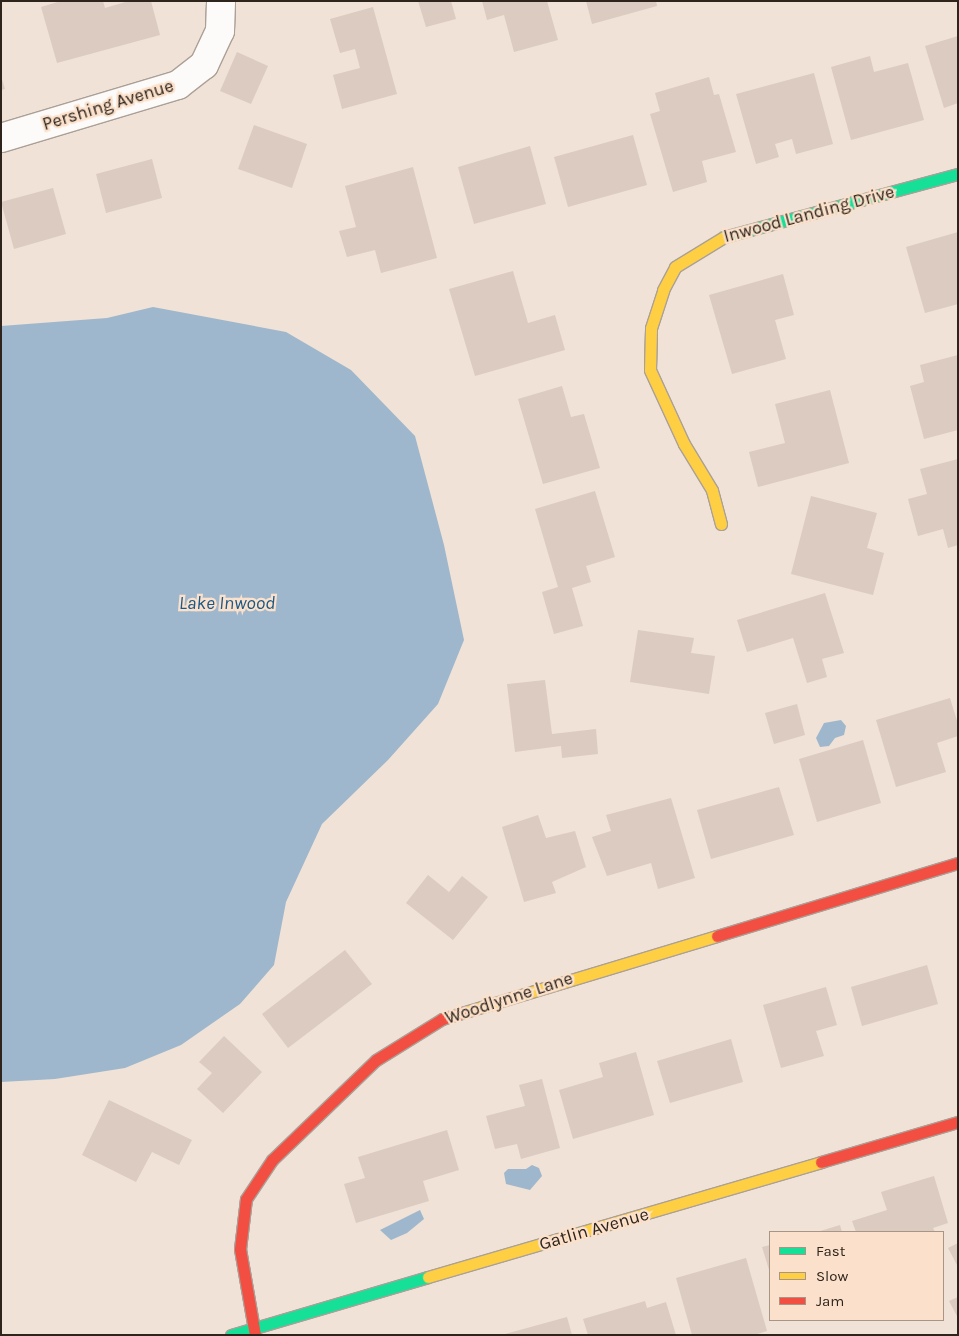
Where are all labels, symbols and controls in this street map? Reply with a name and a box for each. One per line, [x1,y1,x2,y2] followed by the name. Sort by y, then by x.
[40,75,176,135] street label: Pershing Avenue
[721,181,897,247] street label: Inwood Landing Drive
[179,593,275,615] water label: Lake Inwood
[442,967,576,1029] street label: Woodlynne Lane
[537,1203,651,1255] street label: Gatlin Avenue
[769,1231,944,1321] legend
[816,1242,845,1260] text: Fast
[816,1267,848,1285] text: Slow
[816,1292,844,1310] text: Jam

